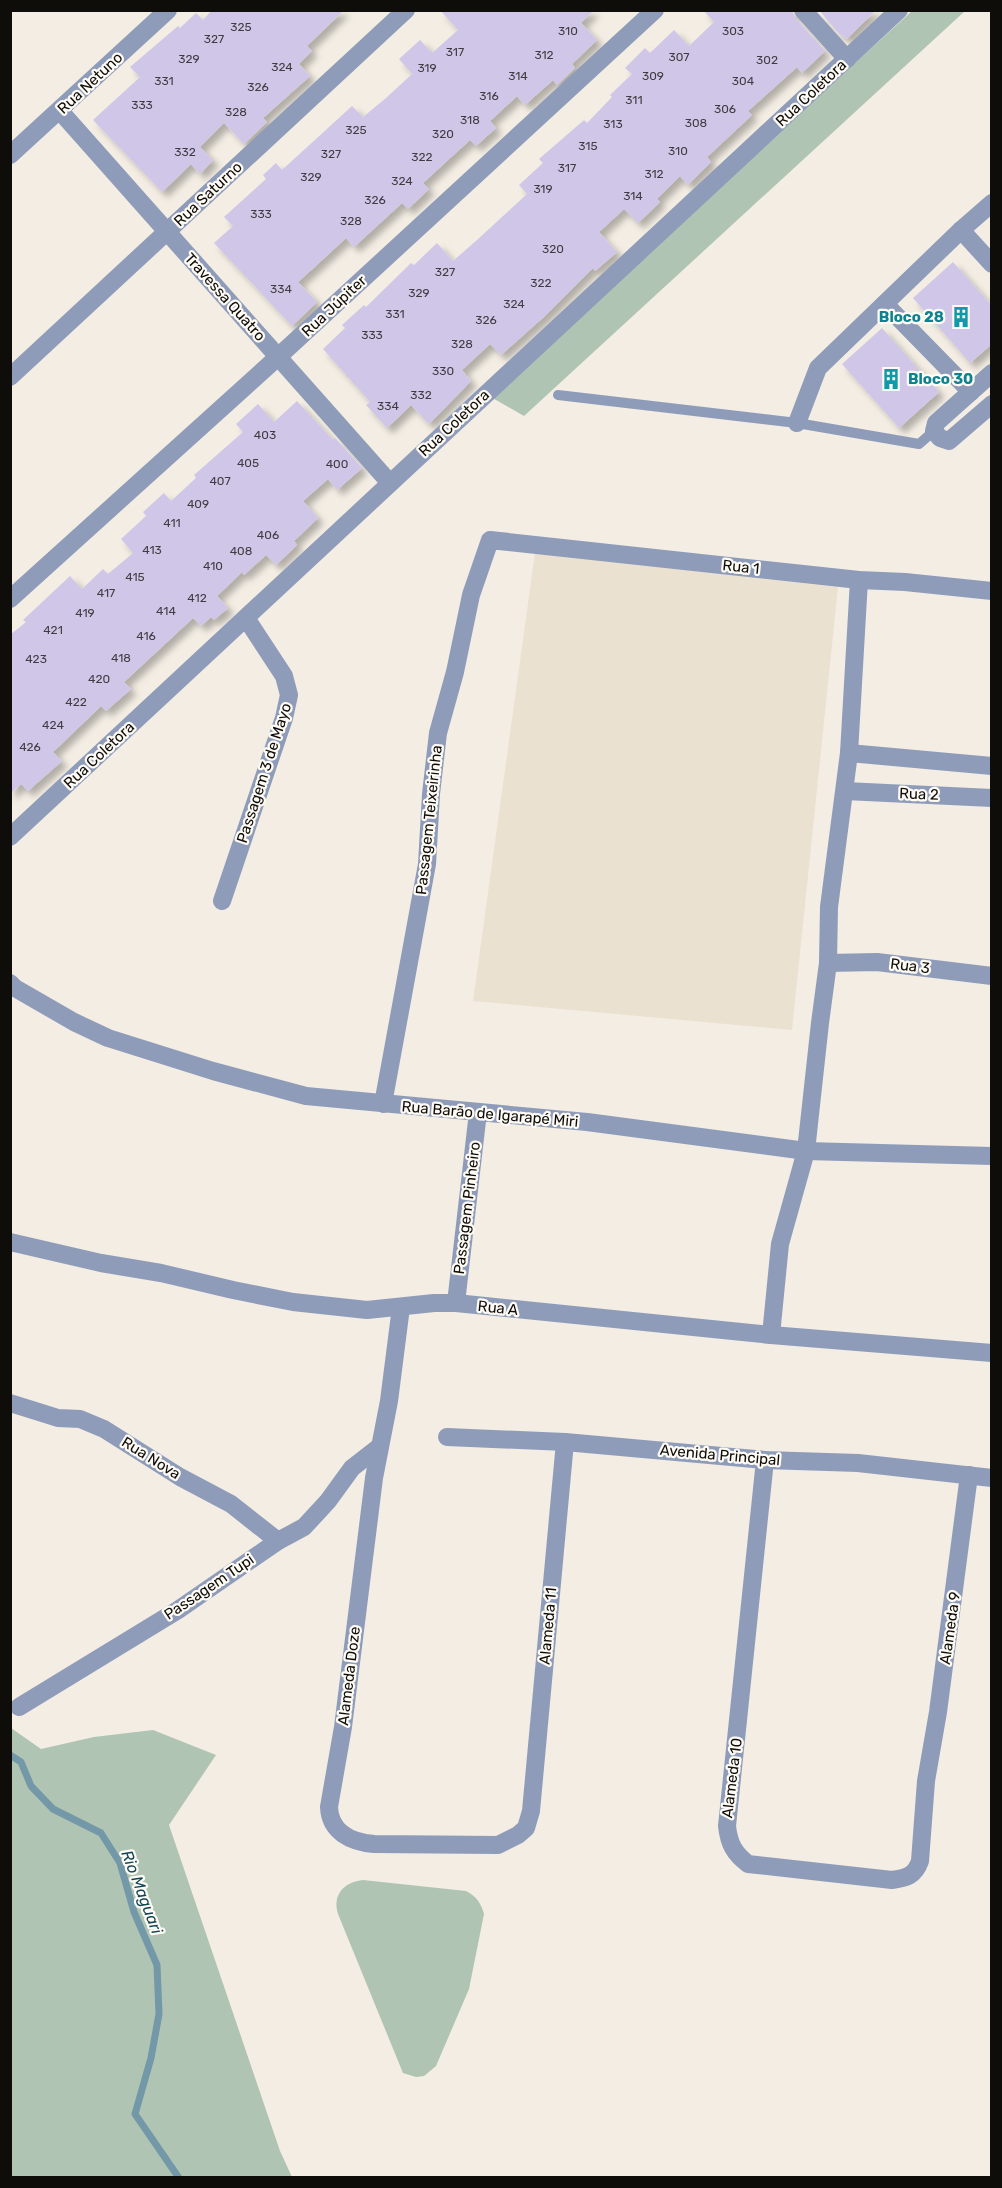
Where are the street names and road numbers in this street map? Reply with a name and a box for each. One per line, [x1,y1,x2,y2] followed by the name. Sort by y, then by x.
[54,48,126,118] street label: Rua Netuno
[772,56,850,130] street label: Rua Coletora
[170,158,246,230] street label: Rua Saturno
[181,249,269,345] street label: Travessa Quatro
[298,271,370,340] street label: Rua Júpiter
[415,386,493,460] street label: Rua Coletora
[722,556,760,578] street label: Rua 1
[233,701,295,845] street label: Passagem 3 de Mayo
[60,718,138,792] street label: Rua Coletora
[412,744,446,896] street label: Passagem Teixeirinha
[899,784,939,804] street label: Rua 2
[889,955,931,977] street label: Rua 3
[401,1097,579,1131] street label: Rua Barão de Igarapé Miri
[450,1141,484,1275] street label: Passagem Pinheiro
[477,1297,519,1319] street label: Rua A
[118,1433,184,1483] street label: Rua Nova
[659,1441,781,1469] street label: Avenida Principal
[161,1550,257,1624] street label: Passagem Tupi
[536,1587,560,1665] street label: Alameda 11
[936,1590,964,1666] street label: Alameda 9
[334,1626,364,1726] street label: Alameda Doze
[718,1737,746,1819] street label: Alameda 10

